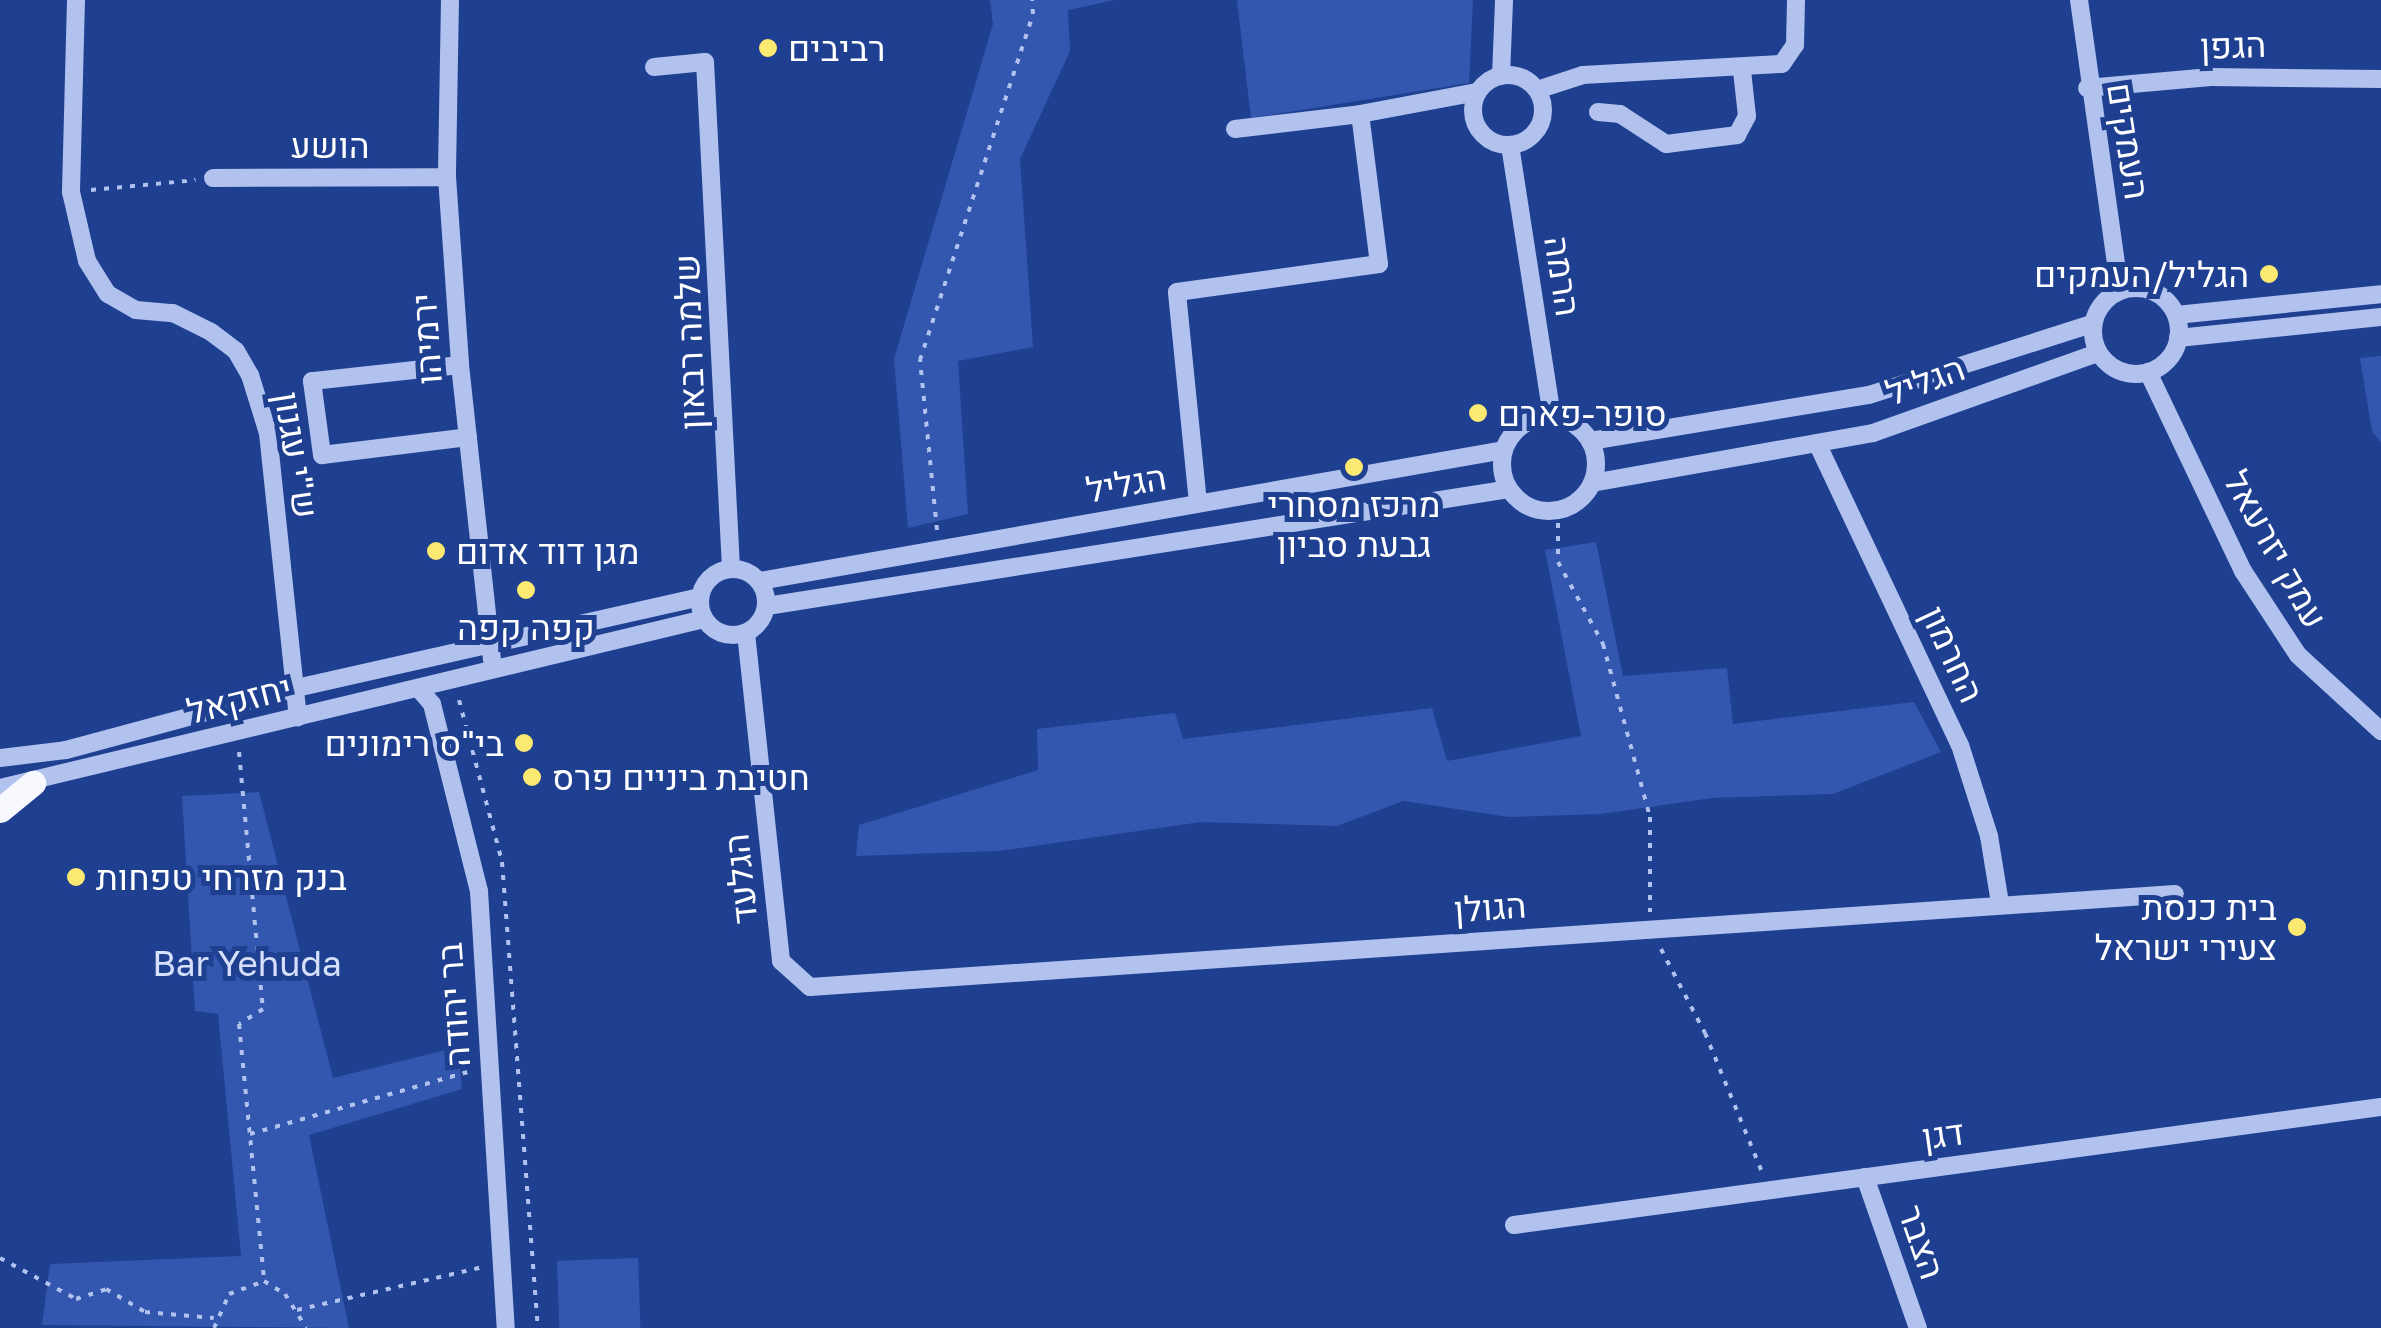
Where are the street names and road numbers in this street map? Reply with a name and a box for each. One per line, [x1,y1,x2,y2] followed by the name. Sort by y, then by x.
[2199,23,2267,67] street label: הגפן
[2099,80,2159,202] street label: העמקים
[291,124,369,166] street label: הושע
[1536,233,1590,319] street label: הרמה
[665,253,713,431] street label: שלמה רבאון
[402,292,450,386] street label: ירמיהו
[1880,346,1970,414] street label: הגליל
[266,389,328,521] street label: ש"י עגנון
[1083,455,1169,511] street label: הגליל
[2216,463,2336,635] street label: עמק יזרעאל
[1913,599,1993,709] street label: החרמון
[182,666,296,732] street label: יחזקאל
[714,832,766,926] street label: הגלעד
[1452,884,1528,930] street label: הגולן
[428,941,478,1069] street label: בר יהודה
[1919,1110,1967,1158] street label: דגן
[1890,1200,1954,1284] street label: הצבר

